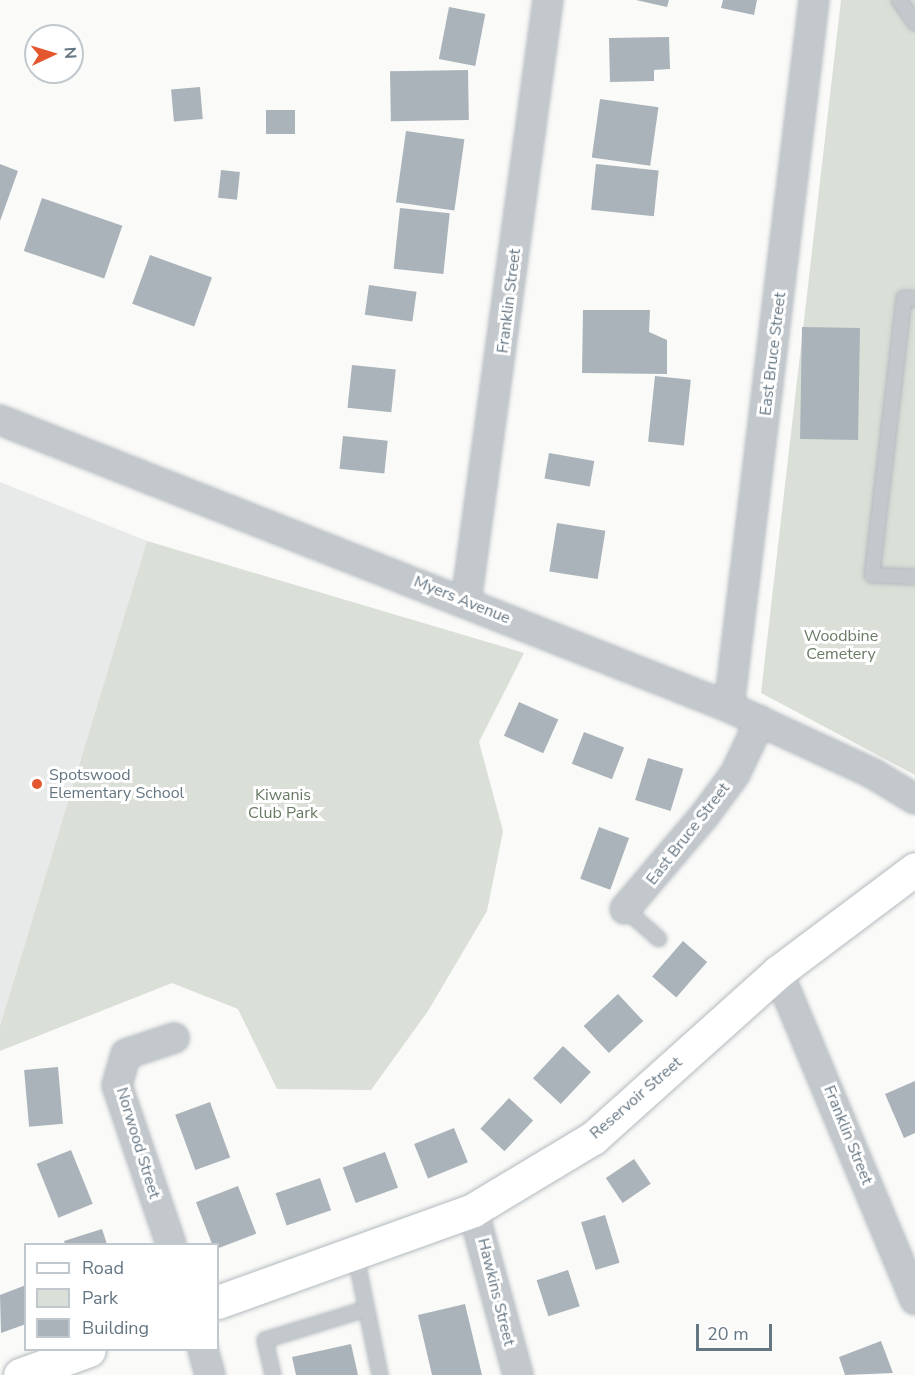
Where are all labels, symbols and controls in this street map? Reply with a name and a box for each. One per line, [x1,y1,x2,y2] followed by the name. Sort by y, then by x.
[24,24,84,84] north arrow
[59,46,81,60] text: N
[493,248,525,354] street label: Franklin Street
[756,291,790,417] street label: East Bruce Street
[411,572,513,628] street label: Myers Avenue
[804,626,878,664] park label: Woodbine Cemetery
[49,765,184,803] place label: Spotswood Elementary School
[30,777,44,791] marker: Spotswood Elementary School
[642,779,734,889] street label: East Bruce Street
[248,785,318,823] park label: Kiwanis Club Park
[586,1053,686,1143] street label: Reservoir Street
[819,1083,877,1187] street label: Franklin Street
[112,1085,164,1201] street label: Norwood Street
[473,1236,519,1348] street label: Hawkins Street
[24,1243,219,1351] legend
[82,1256,124,1280] text: Road
[82,1286,118,1310] text: Park
[699,1312,776,1350] scale bar
[82,1316,149,1340] text: Building
[707,1322,749,1346] text: 20 m

